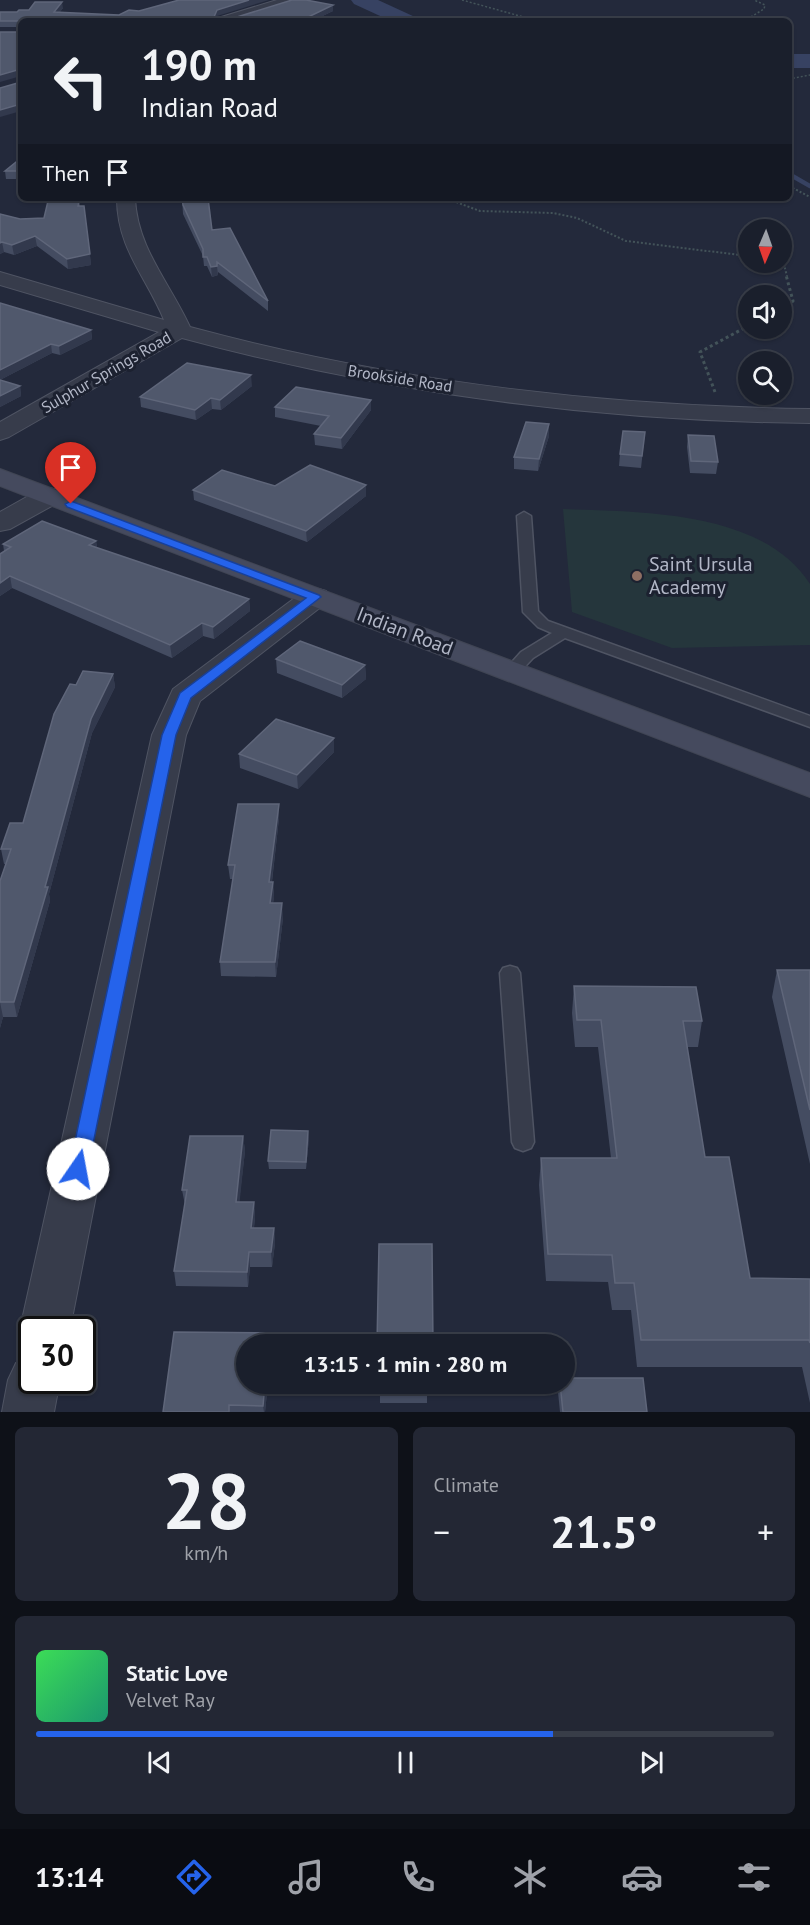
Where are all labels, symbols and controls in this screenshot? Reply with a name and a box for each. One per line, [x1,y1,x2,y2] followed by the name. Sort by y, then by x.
[141,37,257,92] text: 190 m
[42,42,120,120] icon: left
[141,90,278,124] text: Indian Road
[101,156,134,189] icon: arrive
[42,159,89,187] text: Then
[738,219,792,273] north arrow
[738,219,792,405] map controls
[738,285,792,339] button: sound
[38,327,174,417] street label: Sulphur Springs Road
[738,351,792,405] button: search
[346,360,454,396] street label: Brookside Road
[45,442,96,504] pin
[54,451,87,484] icon: arrive
[649,551,753,600] place label: Saint Ursula Academy
[630,569,644,583] marker: Saint Ursula Academy
[353,601,457,661] street label: Indian Road
[46,1137,110,1201] position arrow
[18,1316,96,1394] speed limit sign: 30
[304,1350,507,1378] text: 13:15 · 1 min · 280 m
[162,1450,250,1551] text: 28
[434,1472,499,1498] text: Climate
[550,1502,657,1560] text: 21.5°
[434,1510,450,1553] text: −
[757,1510,774,1553] text: +
[184,1540,228,1566] text: km/h
[126,1659,228,1687] text: Static Love
[126,1687,215,1713] text: Velvet Ray
[143,1746,176,1779] icon: previous
[389,1746,422,1779] icon: pause
[635,1746,668,1779] icon: next
[173,1856,215,1898] icon: directions
[285,1856,327,1898] icon: music
[397,1856,439,1898] icon: phone
[509,1856,551,1898] icon: climate
[621,1856,663,1898] icon: car
[733,1856,775,1898] icon: filters
[35,1860,103,1894] text: 13:14

